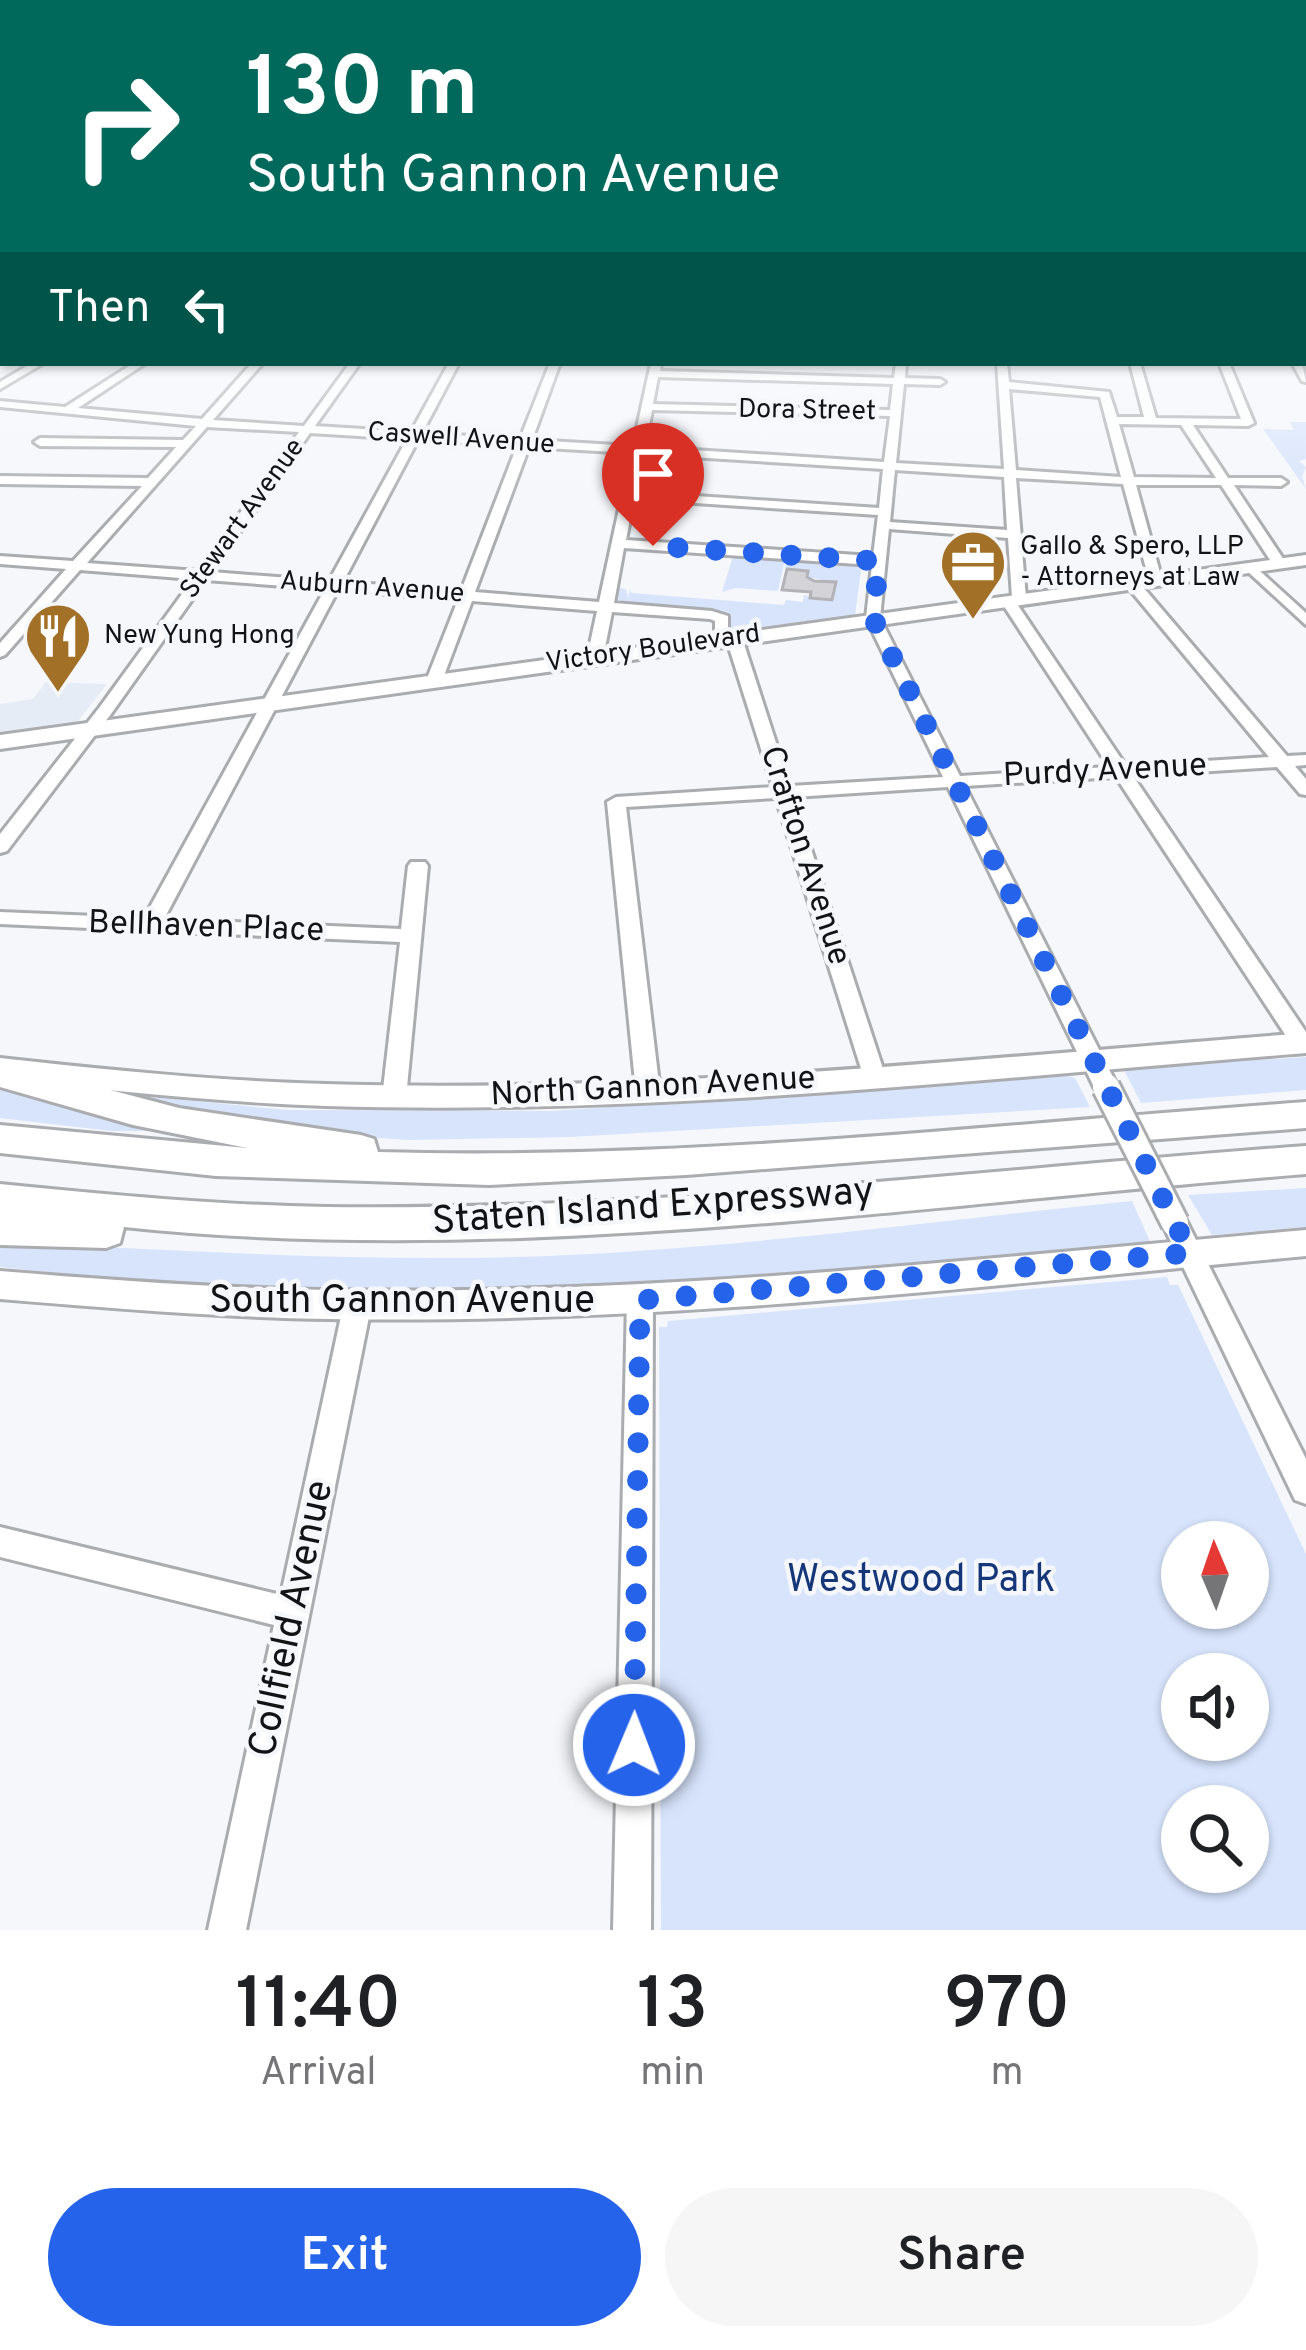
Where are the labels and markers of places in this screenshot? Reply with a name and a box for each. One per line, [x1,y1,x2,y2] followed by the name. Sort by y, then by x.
[602,423,704,546] pin
[938,528,1008,622] office icon: Gallo & Spero, LLP - Attorneys at Law
[1020,530,1244,595] place label: Gallo & Spero, LLP - Attorneys at Law
[23,601,93,695] restaurant icon: New Yung Hong
[104,619,295,653] place label: New Yung Hong

